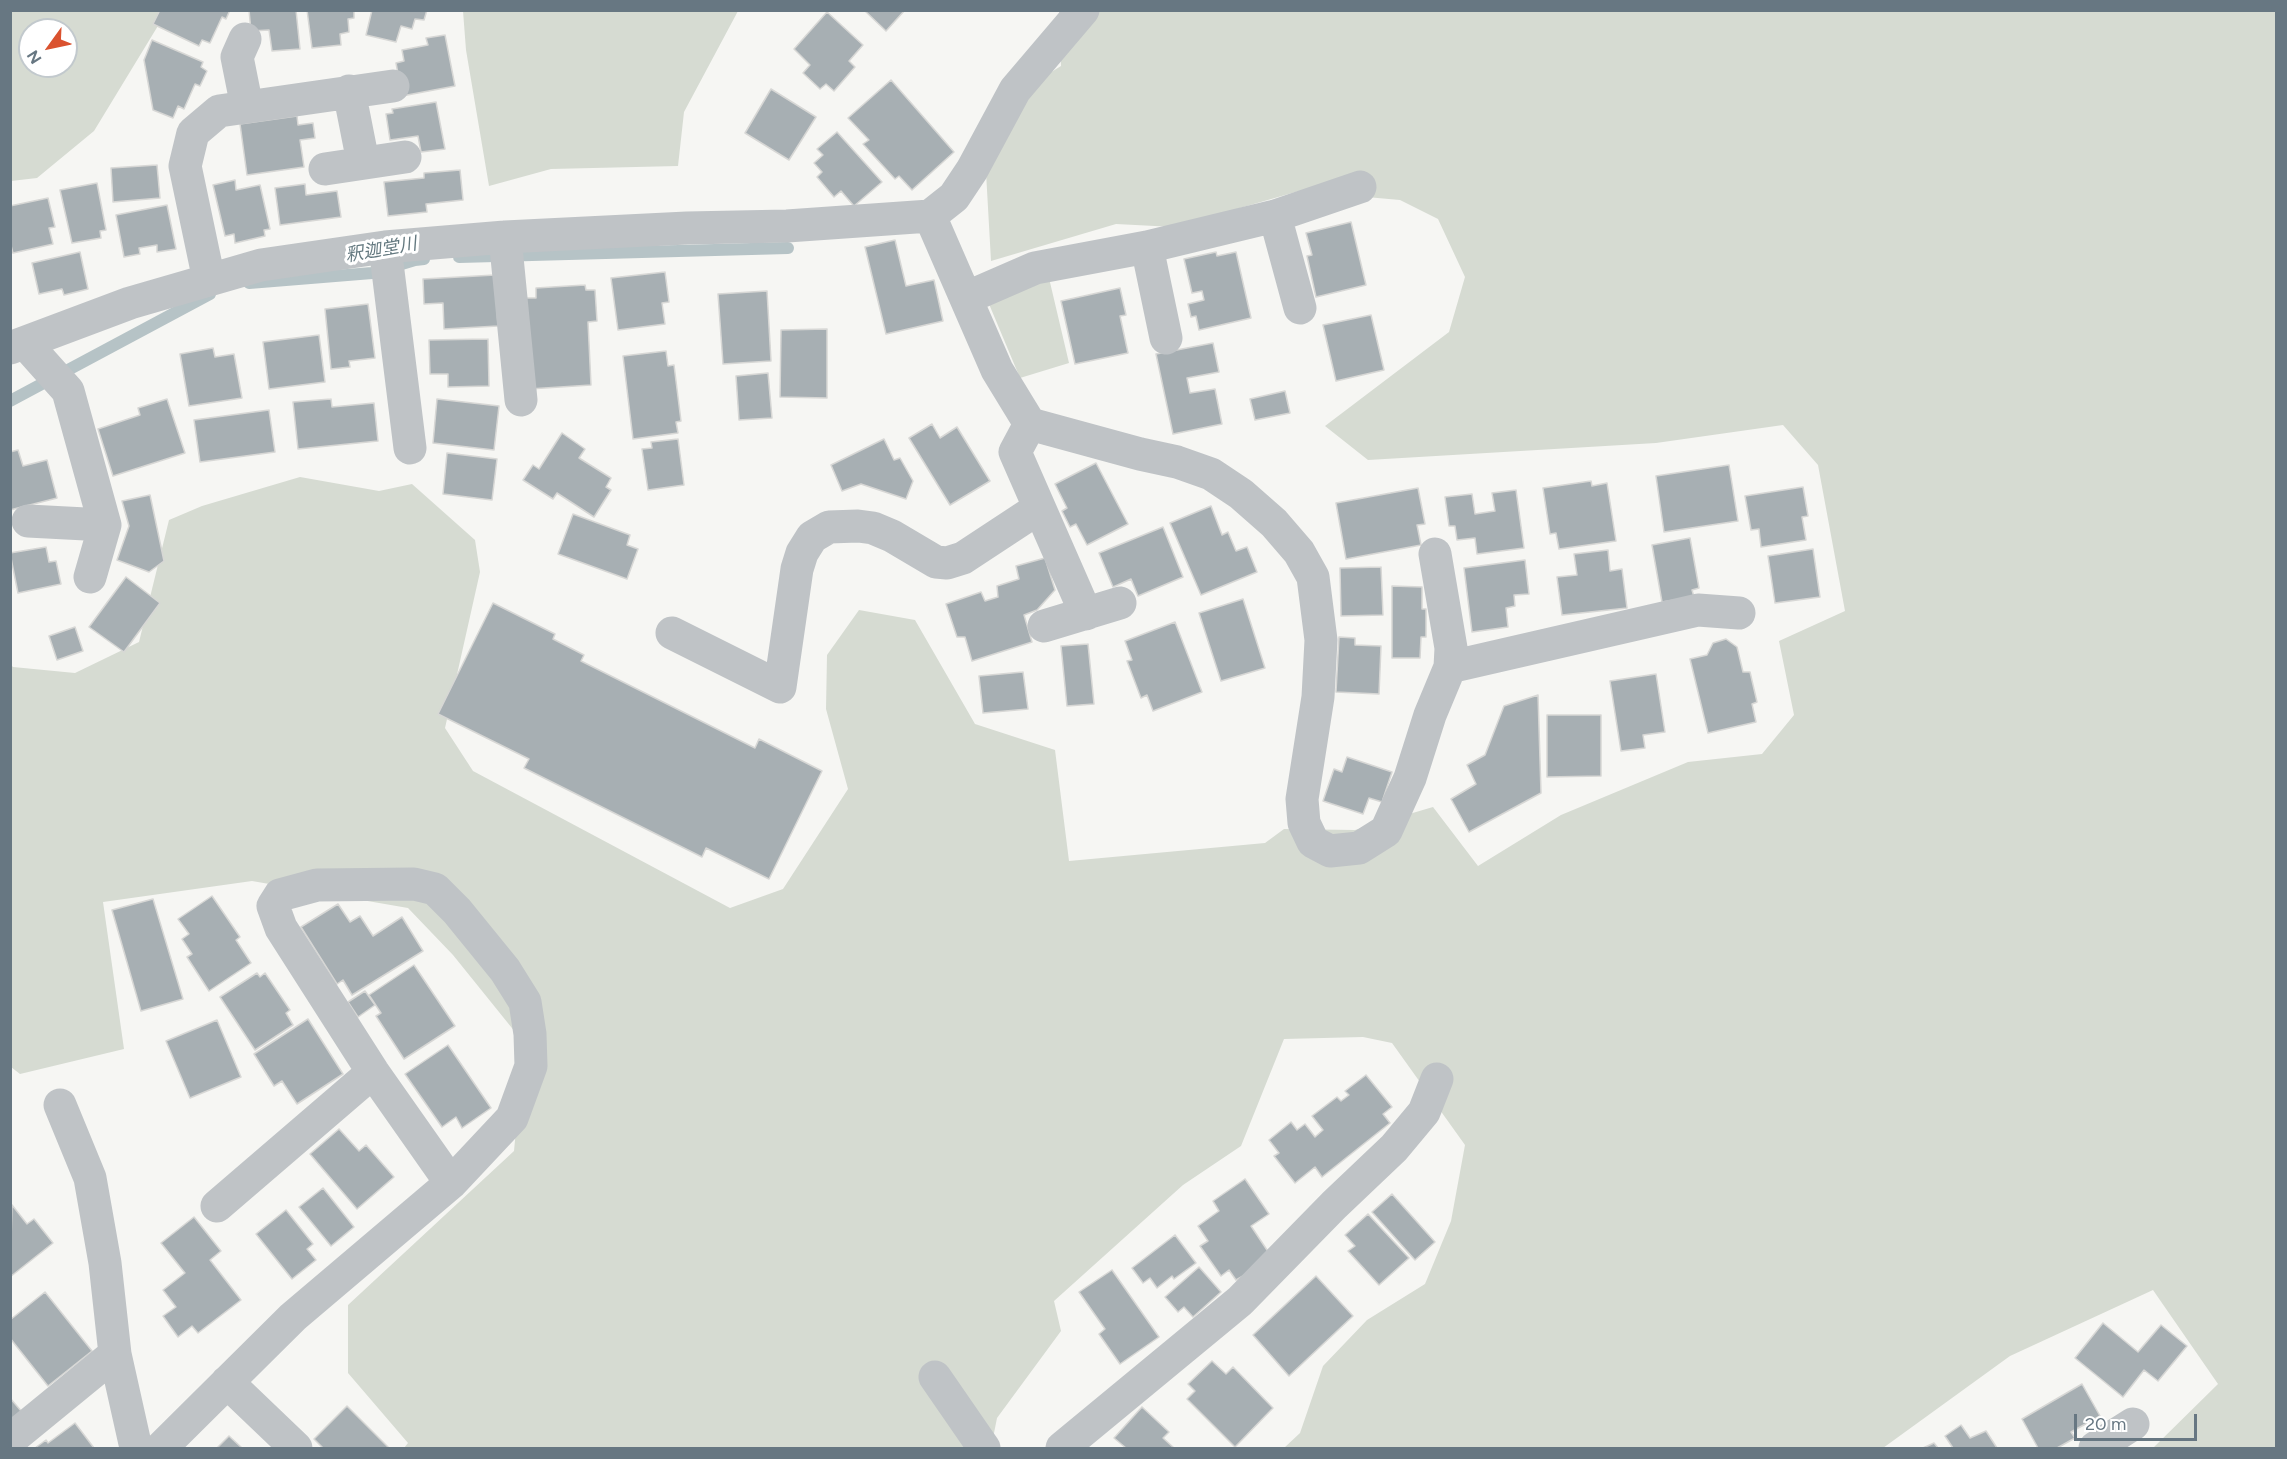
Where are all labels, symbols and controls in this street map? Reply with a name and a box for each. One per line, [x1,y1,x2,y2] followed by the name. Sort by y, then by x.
[18,18,78,78] north arrow
[23,47,45,67] text: N
[344,233,418,267] water label: 釈迦堂川
[2077,1402,2200,1440] scale bar
[2085,1413,2126,1435] text: 20 m

